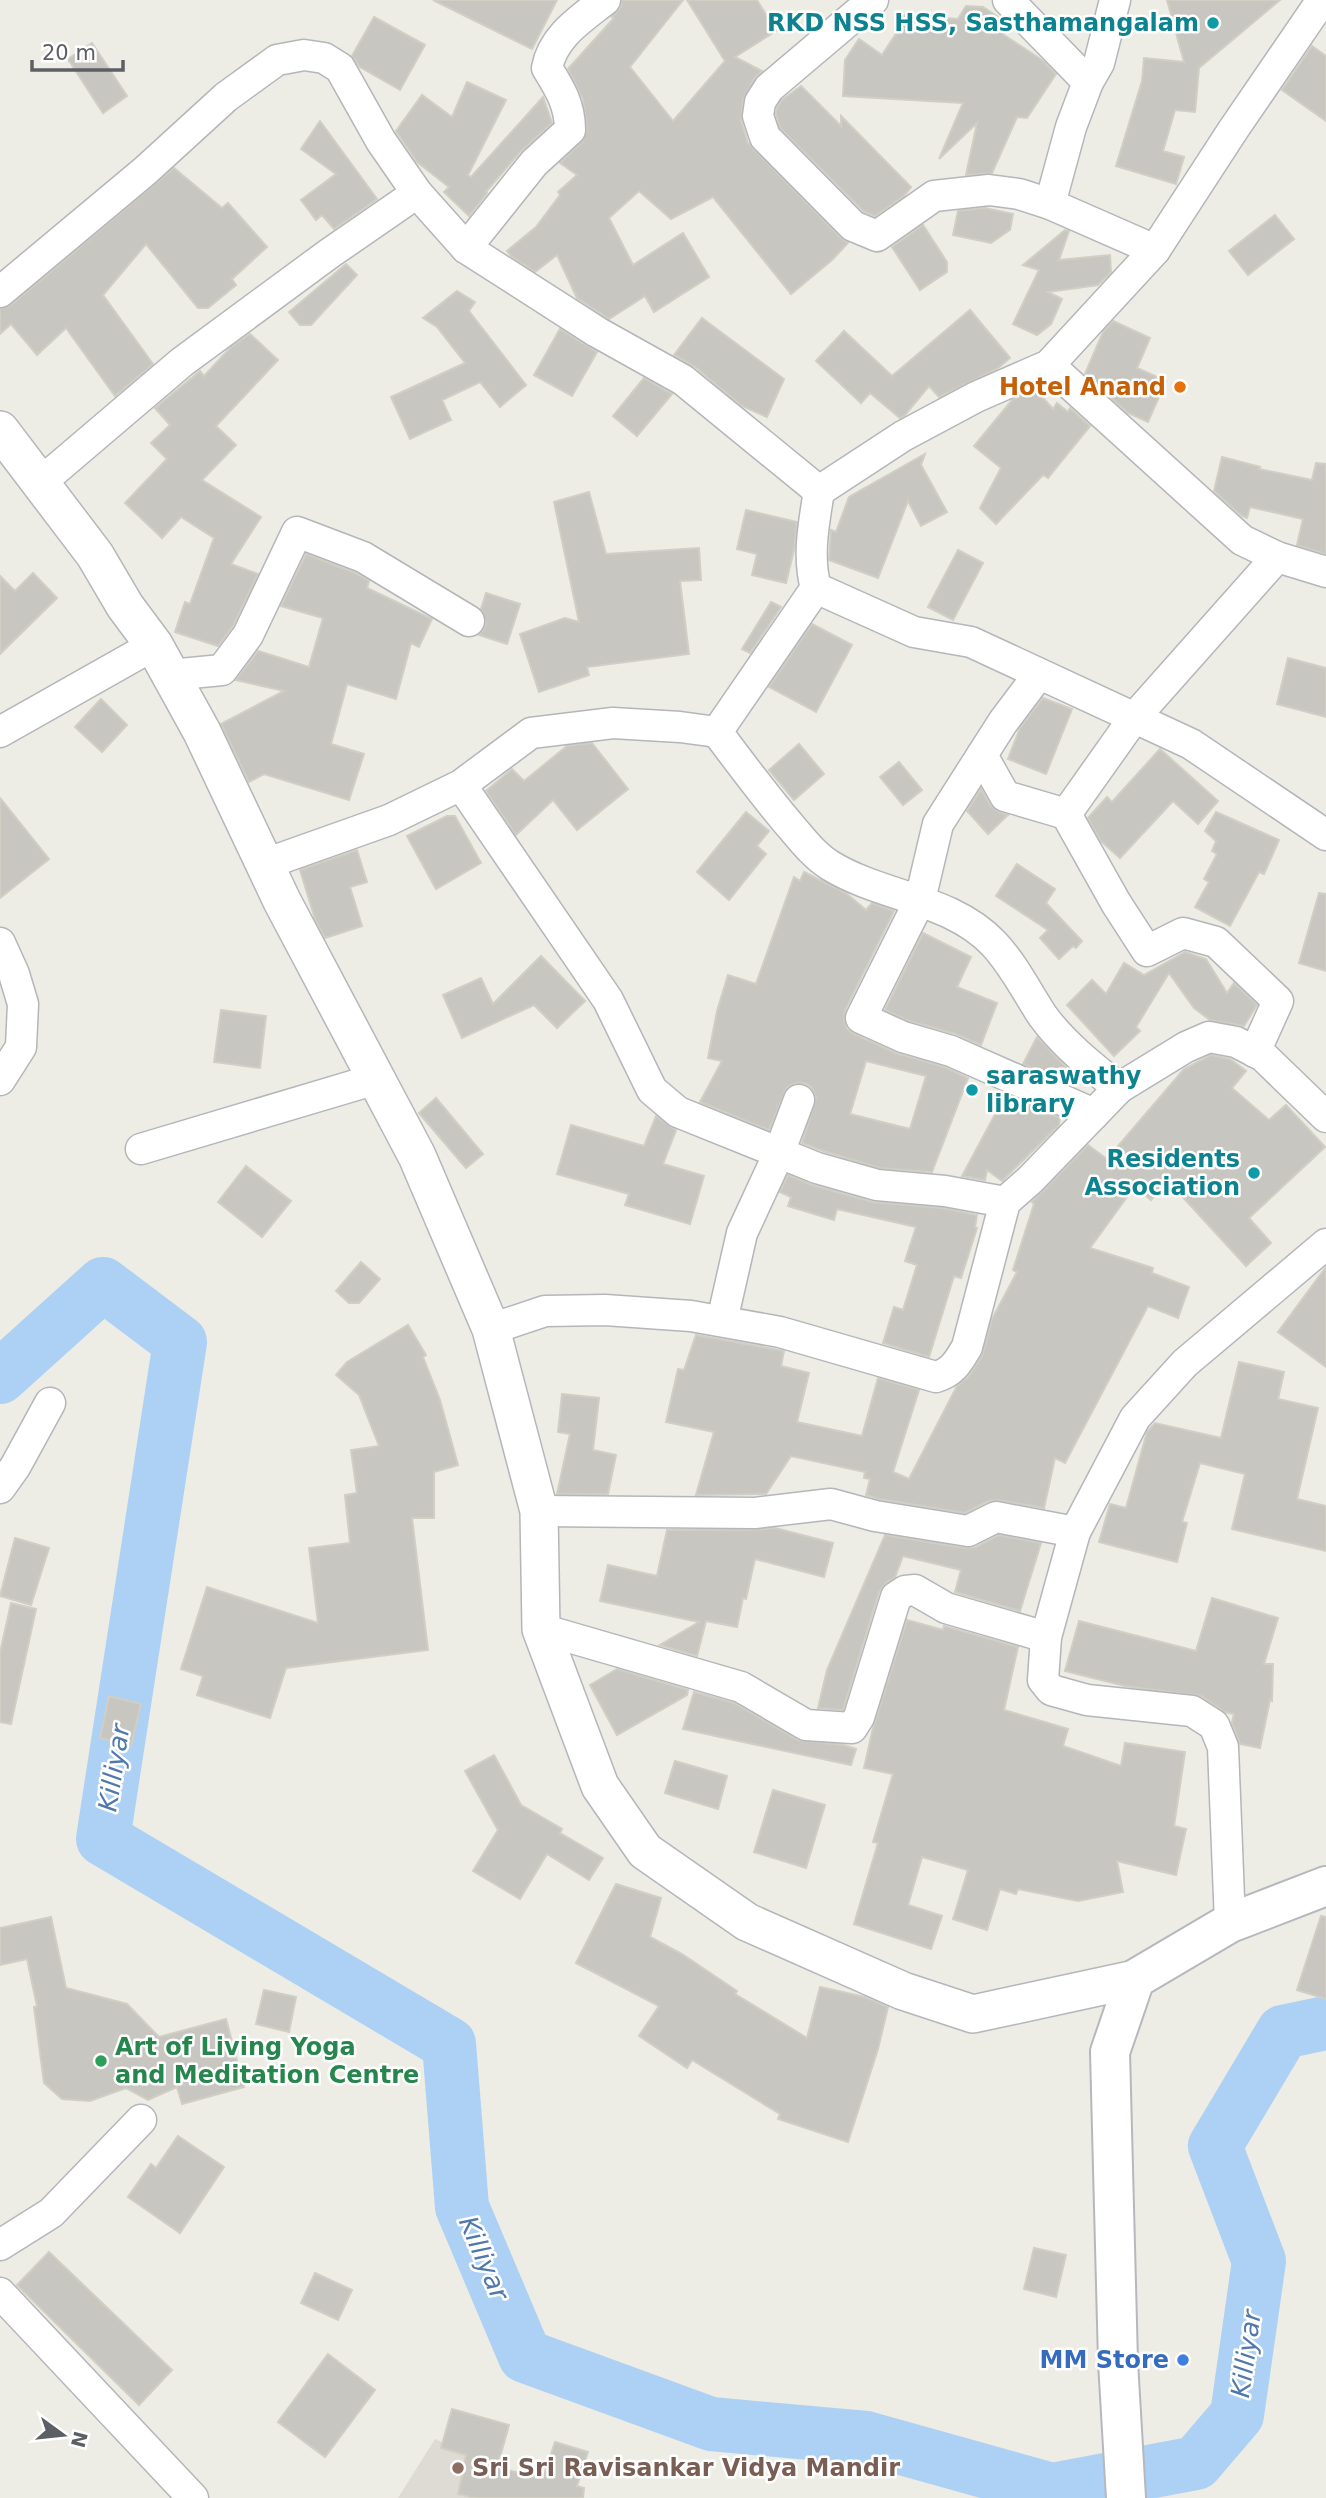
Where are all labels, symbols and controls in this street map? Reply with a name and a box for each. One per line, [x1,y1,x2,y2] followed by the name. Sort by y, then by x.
[767,9,1199,37] place label: RKD NSS HSS, Sasthamangalam
[1205,15,1221,31] marker: RKD NSS HSS, Sasthamangalam
[32,28,122,72] scale bar
[42,41,96,65] text: 20 m
[999,373,1166,401] place label: Hotel Anand
[1172,379,1188,395] marker: Hotel Anand
[986,1062,1142,1118] place label: saraswathy library
[964,1082,980,1098] marker: saraswathy library
[1084,1145,1240,1201] place label: Residents Association
[1246,1165,1262,1181] marker: Residents Association
[92,1720,136,1814] water label: Killiyar
[115,2033,419,2089] place label: Art of Living Yoga and Meditation Centre
[93,2053,109,2069] marker: Art of Living Yoga and Meditation Centre
[453,2212,516,2306] water label: Killiyar
[1225,2306,1267,2400] water label: Killiyar
[1040,2346,1169,2374] place label: MM Store
[1175,2352,1191,2368] marker: MM Store
[28,2400,98,2470] north arrow
[67,2429,92,2450] text: N
[472,2454,900,2482] place label: Sri Sri Ravisankar Vidya Mandir
[450,2460,466,2476] marker: Sri Sri Ravisankar Vidya Mandir

